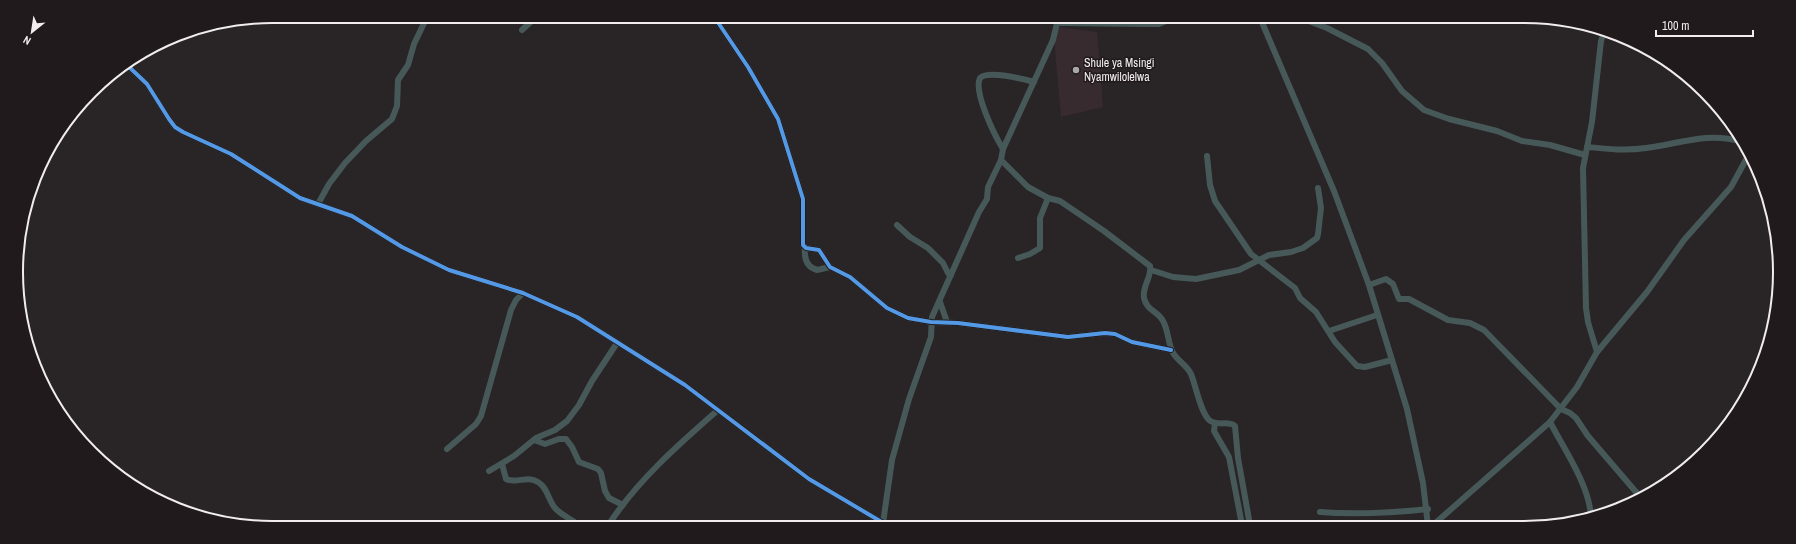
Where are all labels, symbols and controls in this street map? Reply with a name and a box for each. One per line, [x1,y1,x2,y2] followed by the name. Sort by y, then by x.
[12,12,52,52] north arrow
[1656,12,1753,38] scale bar
[1662,18,1689,34] text: 100 m
[21,33,33,48] text: N
[1084,55,1155,85] place label: Shule ya Msingi Nyamwilolelwa
[1071,65,1081,75] marker: Shule ya Msingi Nyamwilolelwa

